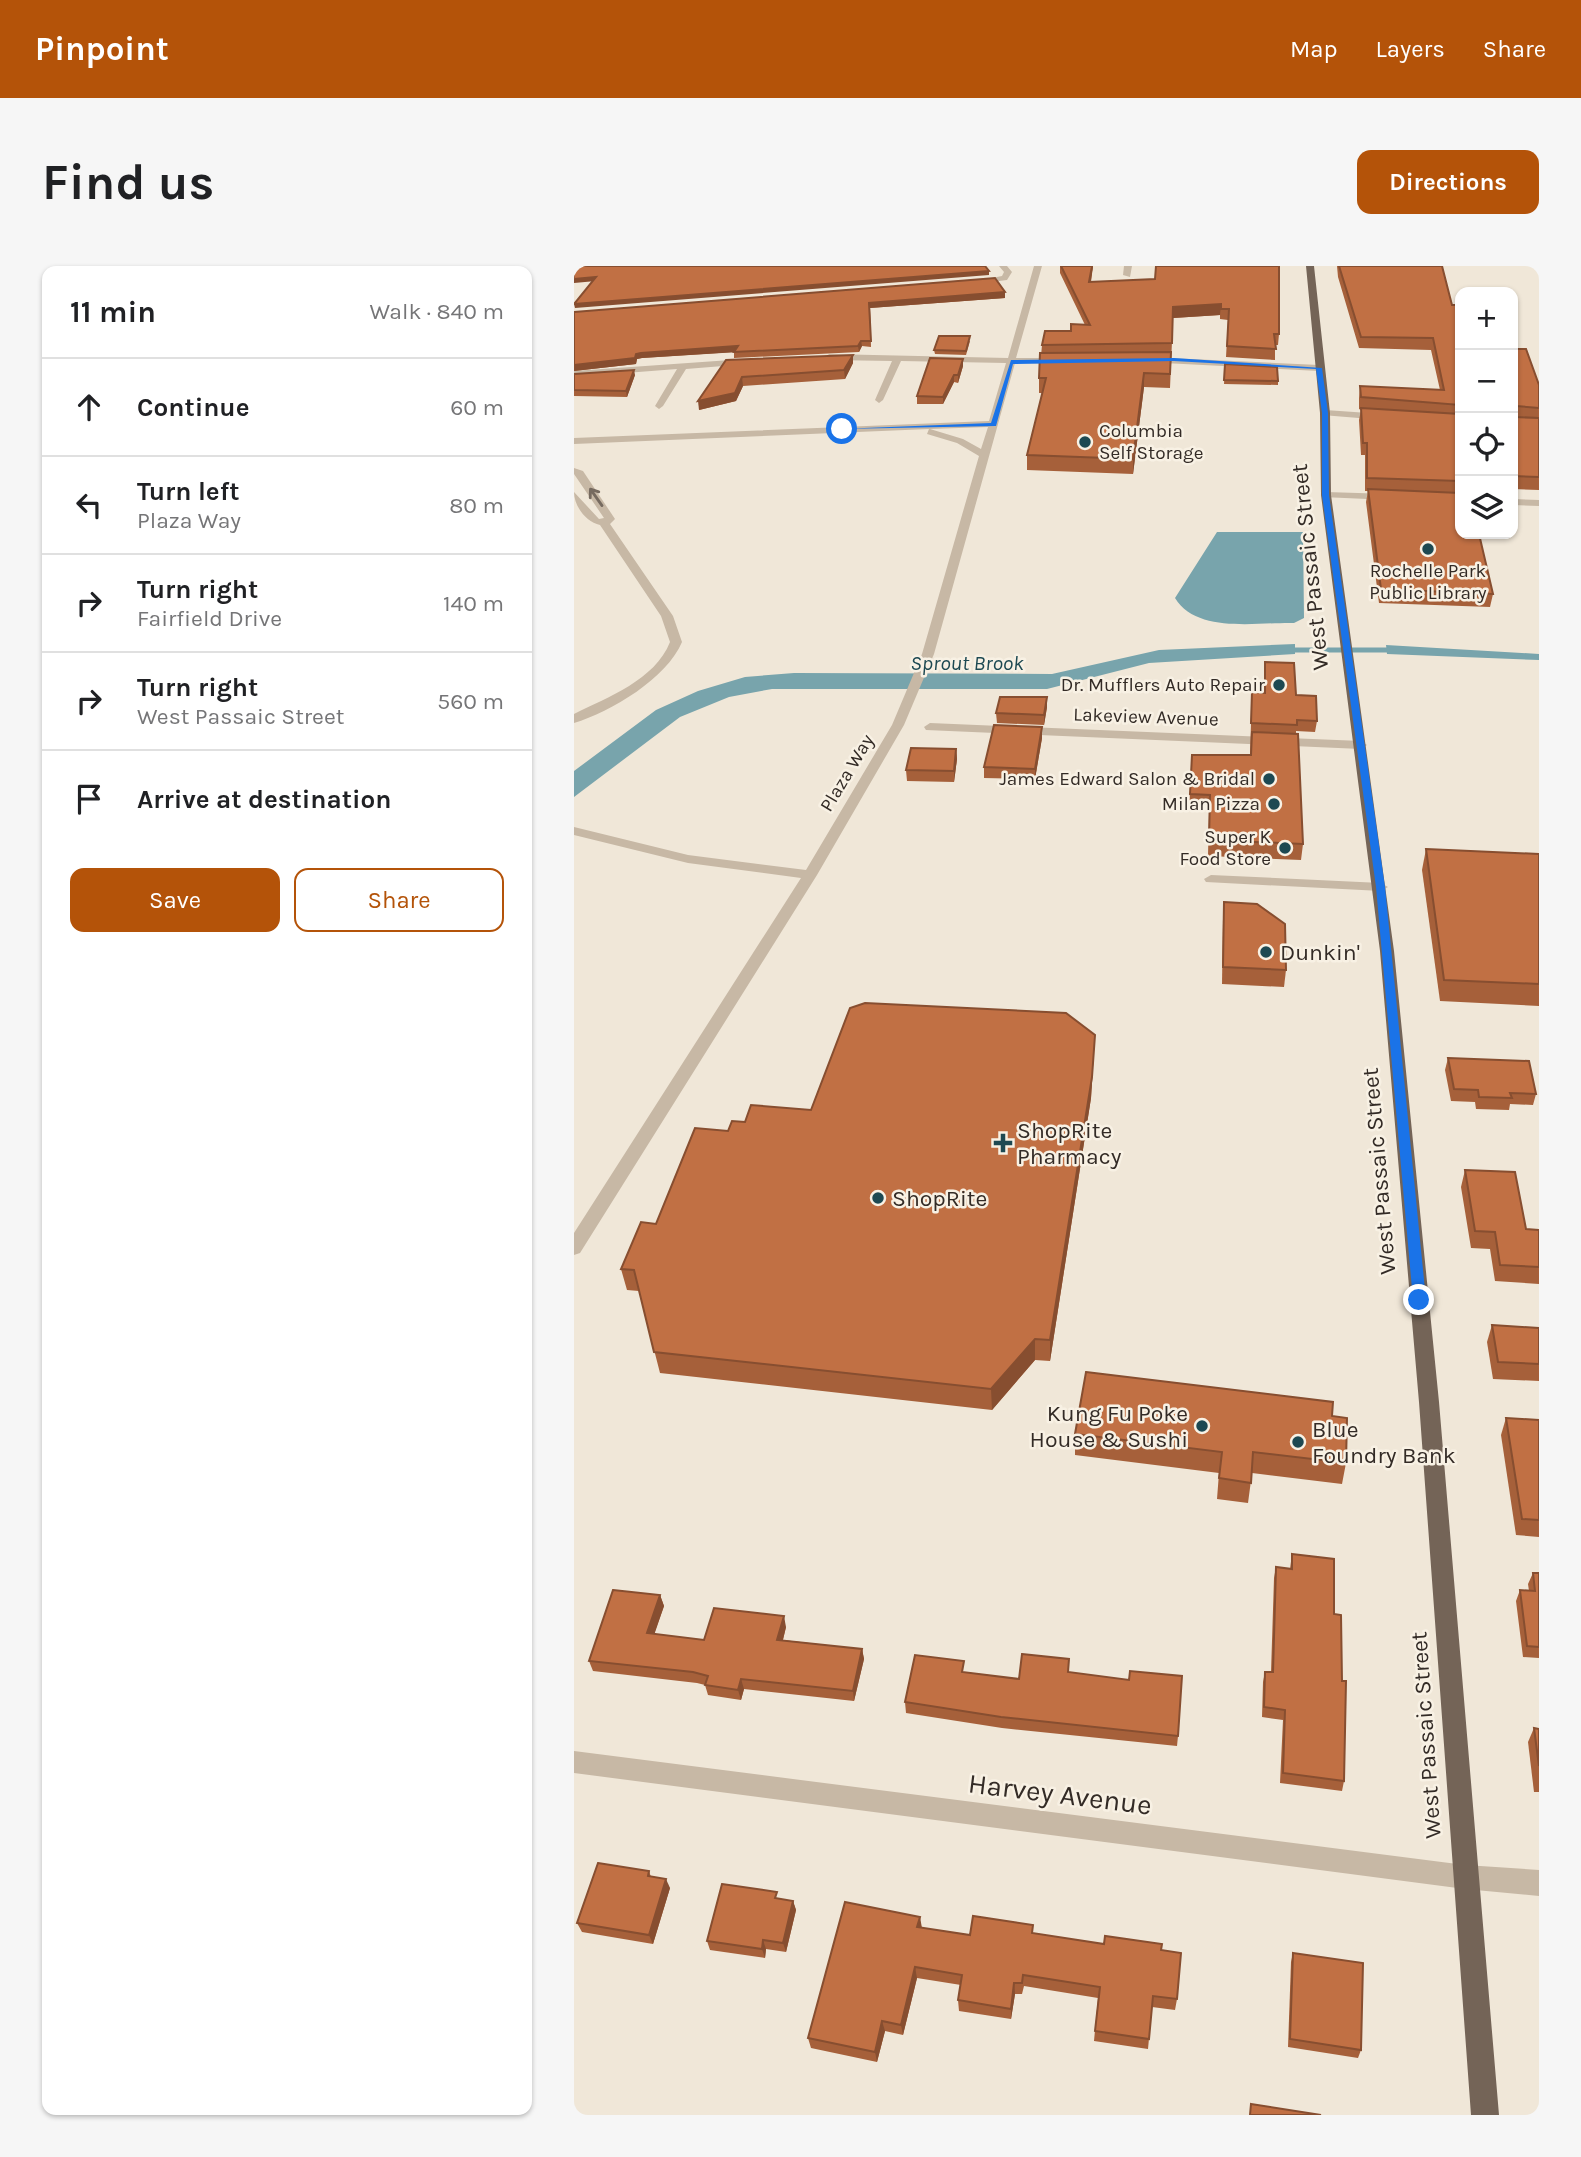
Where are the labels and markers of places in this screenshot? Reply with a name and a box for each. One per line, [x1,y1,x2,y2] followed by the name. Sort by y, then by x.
[1099,420,1203,464] place label: Columbia Self Storage
[1077,434,1093,450] marker: Columbia Self Storage
[1420,541,1436,557] marker: Rochelle Park Public Library
[1369,560,1487,604] place label: Rochelle Park Public Library
[1061,674,1265,696] place label: Dr. Mufflers Auto Repair
[1271,677,1287,693] marker: Dr. Mufflers Auto Repair
[999,768,1255,790] place label: James Edward Salon & Bridal
[1261,771,1277,787] marker: James Edward Salon & Bridal
[1162,793,1260,815] place label: Milan Pizza
[1266,796,1282,812] marker: Milan Pizza
[1179,826,1271,870] place label: Super K Food Store
[1277,840,1293,856] marker: Super K Food Store
[1280,939,1360,966] place label: Dunkin'
[1258,944,1274,960] marker: Dunkin'
[1017,1117,1122,1170] place label: ShopRite Pharmacy
[995,1135,1011,1151] marker: ShopRite Pharmacy
[892,1185,987,1212] place label: ShopRite
[870,1190,886,1206] marker: ShopRite
[1030,1400,1188,1453] place label: Kung Fu Poke House & Sushi
[1312,1416,1456,1469] place label: Blue Foundry Bank
[1194,1418,1210,1434] marker: Kung Fu Poke House & Sushi
[1290,1434,1306,1450] marker: Blue Foundry Bank

